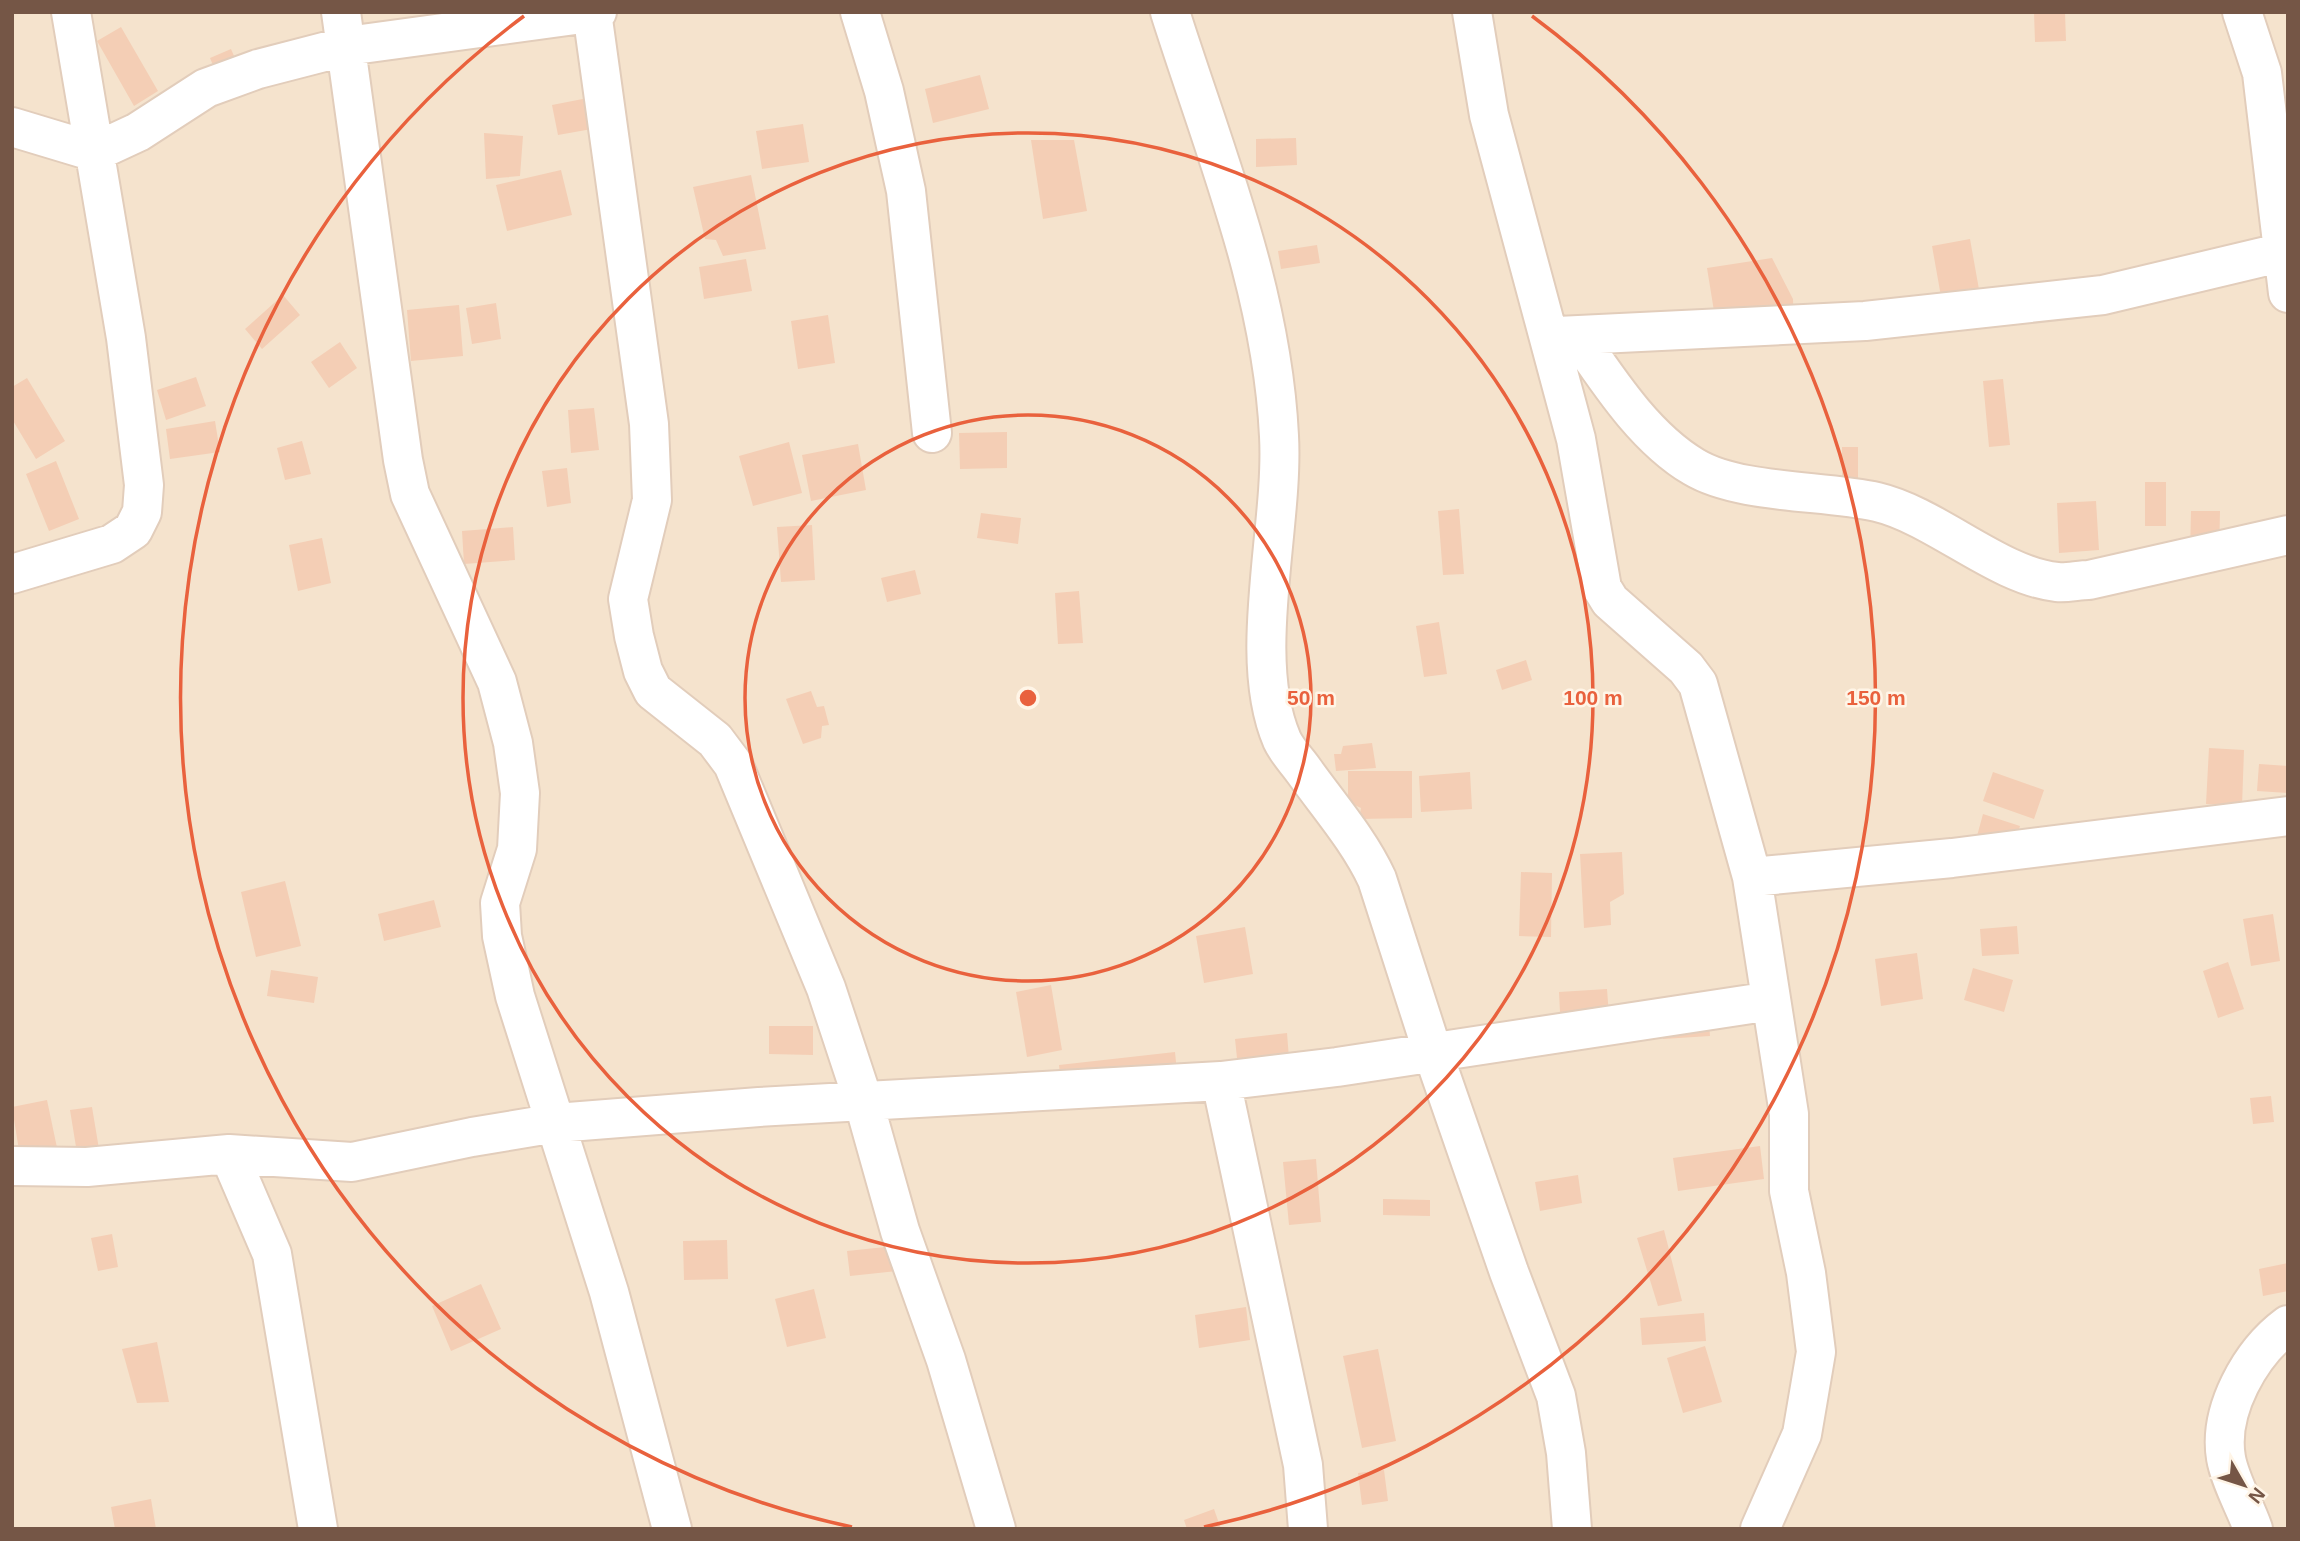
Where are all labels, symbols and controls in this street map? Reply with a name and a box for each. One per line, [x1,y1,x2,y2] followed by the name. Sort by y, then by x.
[1016,686,1040,710] centre of rings
[1287,686,1335,709] text: 50 m
[1563,686,1623,709] text: 100 m
[1846,686,1906,709] text: 150 m
[2209,1450,2279,1520] north arrow
[2244,1483,2269,1507] text: N

